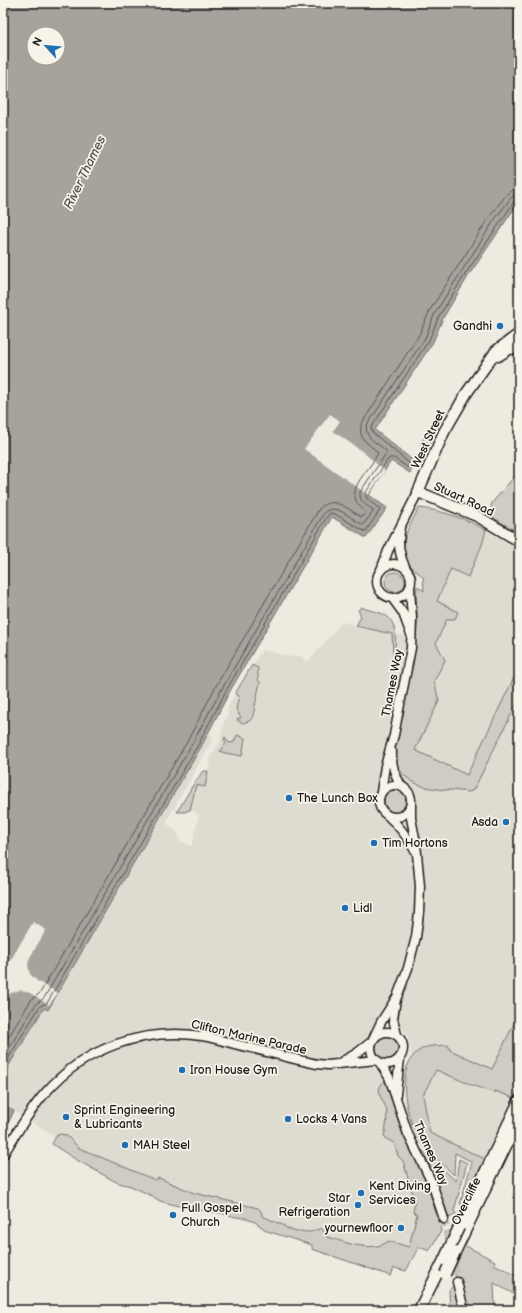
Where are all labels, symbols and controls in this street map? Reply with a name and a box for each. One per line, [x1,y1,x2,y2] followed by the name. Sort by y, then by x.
[26,26,66,66] north arrow
[30,35,45,48] text: N
[60,133,110,212] water label: River Thames
[453,319,492,334] place label: Gandhi
[495,321,505,331] marker: Gandhi
[408,407,449,471] street label: West Street
[431,479,496,520] street label: Stuart Road
[379,647,406,718] street label: Thames Way
[297,791,378,806] place label: The Lunch Box
[284,793,294,803] marker: The Lunch Box
[472,815,498,830] place label: Asda
[501,817,511,827] marker: Asda
[382,836,448,851] place label: Tim Hortons
[369,838,379,848] marker: Tim Hortons
[353,901,372,916] place label: Lidl
[340,903,350,913] marker: Lidl
[190,1017,308,1058] street label: Clifton Marine Parade
[190,1063,278,1078] place label: Iron House Gym
[177,1065,187,1075] marker: Iron House Gym
[74,1103,175,1132] place label: Sprint Engineering & Lubricants
[61,1112,71,1122] marker: Sprint Engineering & Lubricants
[296,1112,367,1127] place label: Locks 4 Vans
[283,1114,293,1124] marker: Locks 4 Vans
[410,1119,452,1188] street label: Thames Way
[133,1138,190,1153] place label: MAH Steel
[120,1140,130,1150] marker: MAH Steel
[449,1175,484,1227] street label: Overcliffe
[369,1179,431,1208] place label: Kent Diving Services
[356,1188,366,1198] marker: Kent Diving Services
[278,1191,351,1220] place label: Star Refrigeration
[353,1200,363,1210] marker: Star Refrigeration
[181,1201,242,1230] place label: Full Gospel Church
[168,1210,178,1220] marker: Full Gospel Church
[324,1221,394,1236] place label: yournewfloor
[396,1223,406,1233] marker: yournewfloor

